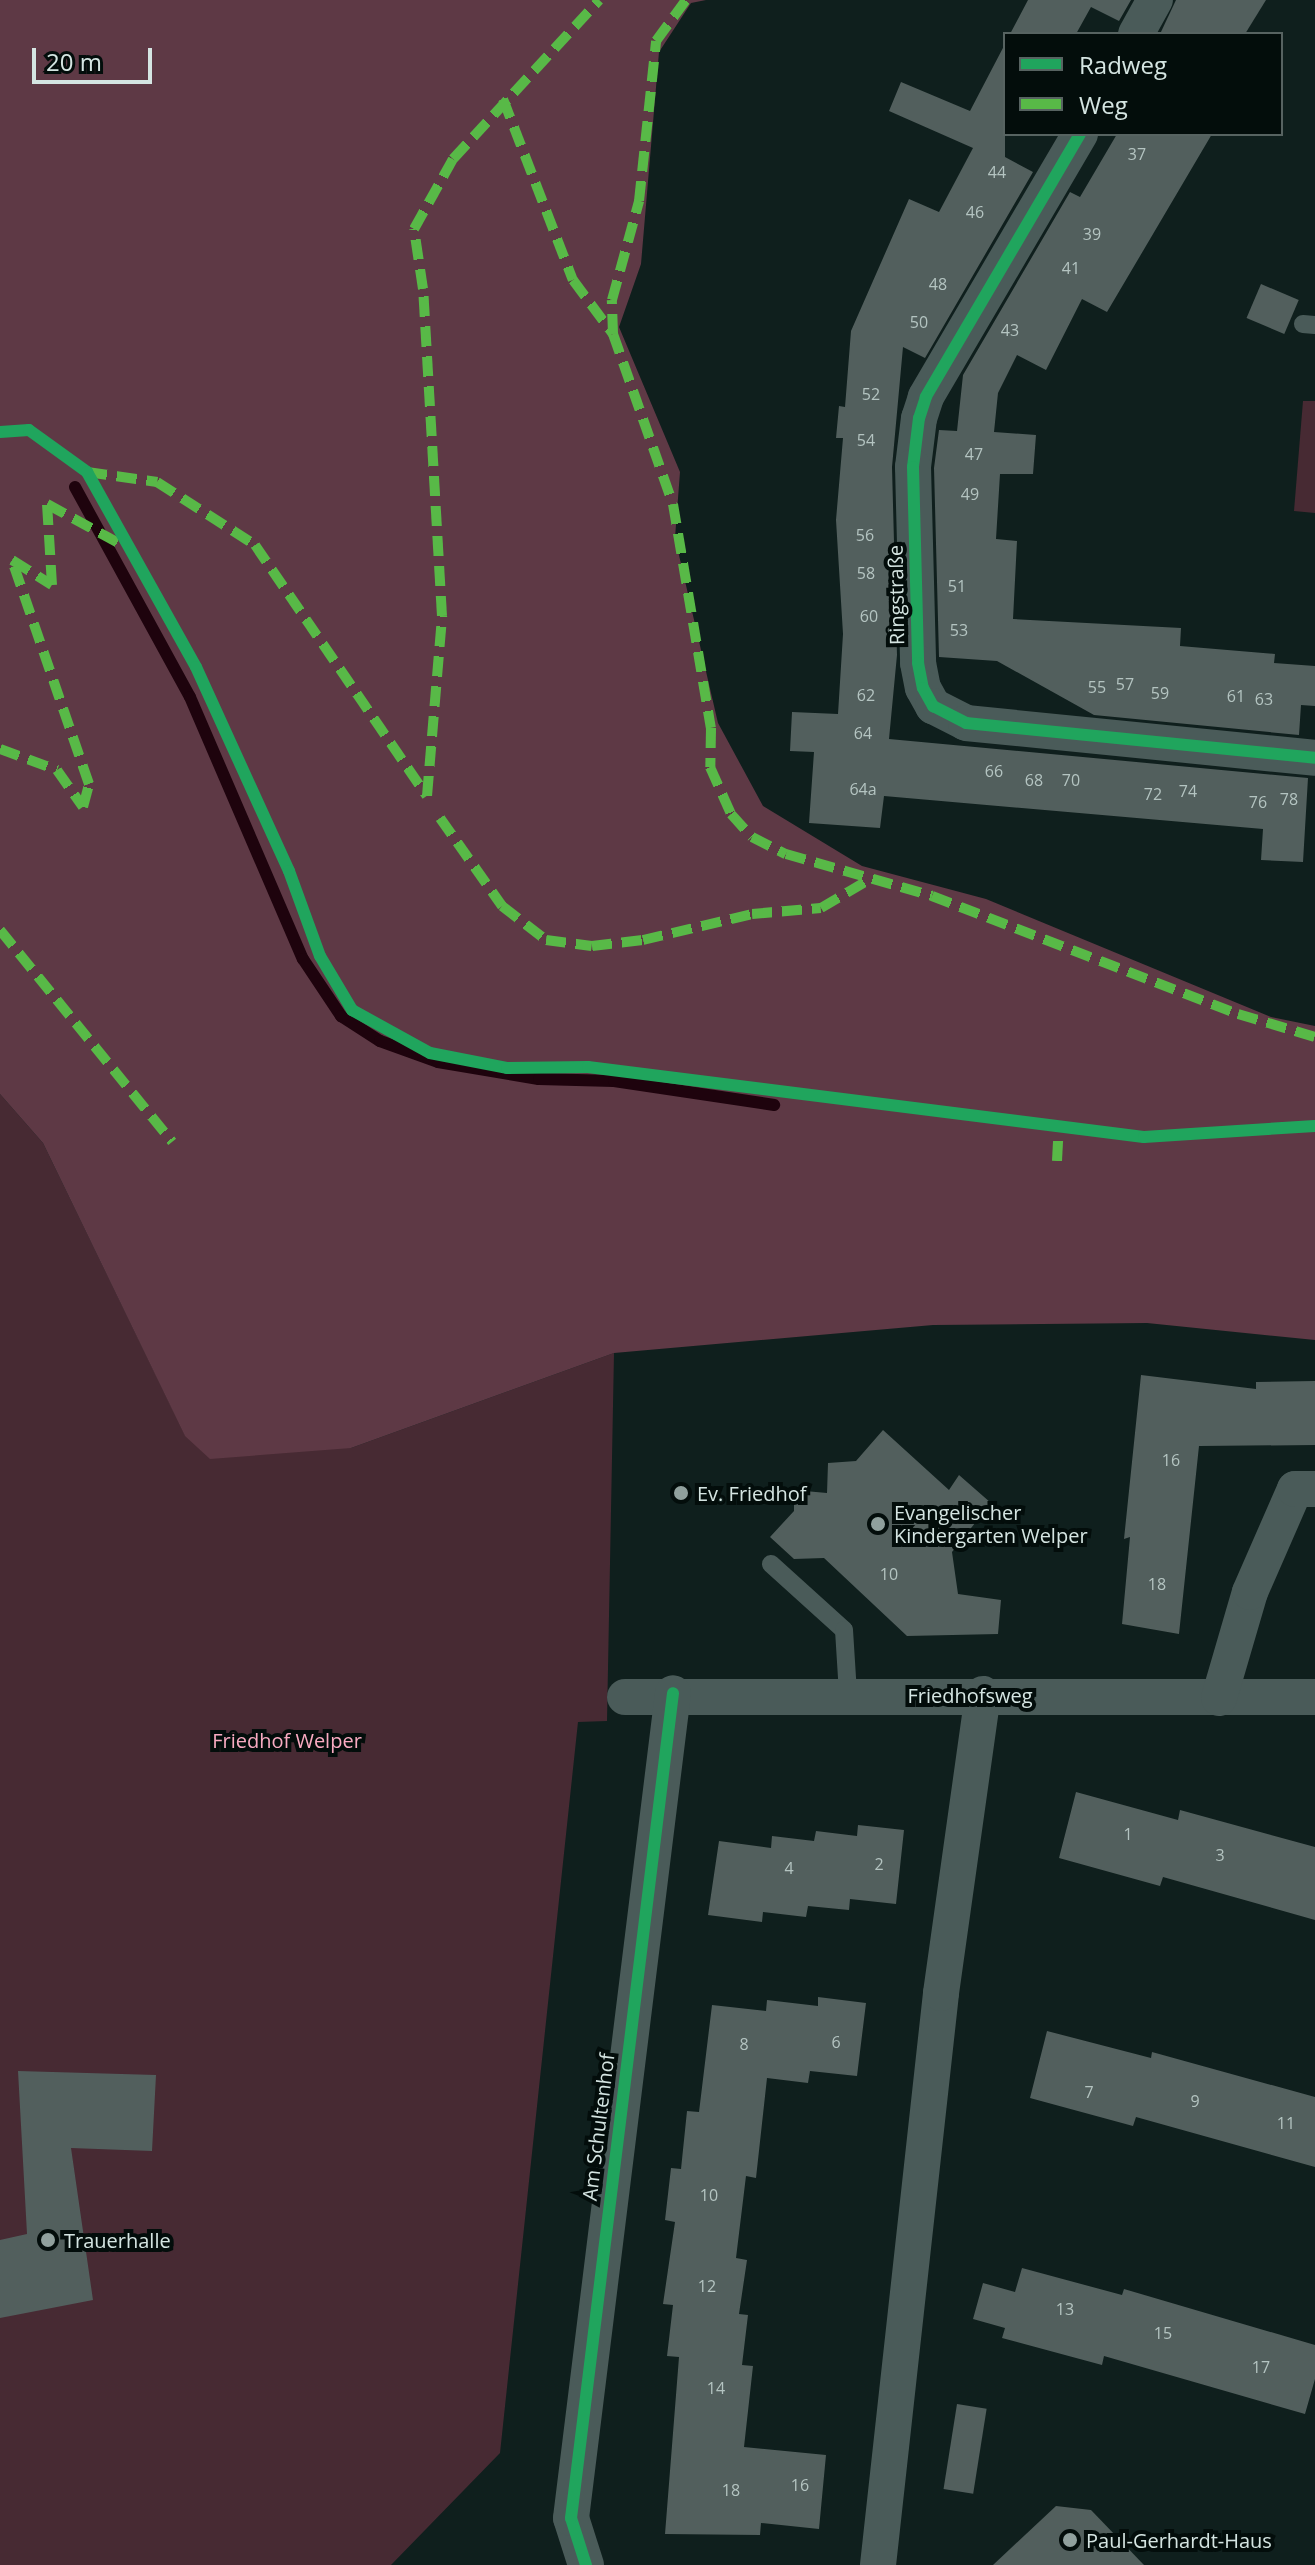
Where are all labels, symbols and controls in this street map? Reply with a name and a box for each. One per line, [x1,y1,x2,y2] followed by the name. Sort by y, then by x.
[36,32,156,82] scale bar
[1003,32,1283,136] legend
[46,45,102,78] text: 20 m
[1079,48,1167,81] text: Radweg
[1079,88,1128,121] text: Weg
[1128,144,1146,164] house number: 37
[988,162,1006,182] house number: 44
[966,202,984,222] house number: 46
[1083,224,1101,244] house number: 39
[1062,258,1080,278] house number: 41
[929,274,947,294] house number: 48
[910,312,928,332] house number: 50
[1001,320,1019,340] house number: 43
[862,384,880,404] house number: 52
[857,430,875,450] house number: 54
[965,444,983,464] house number: 47
[961,484,979,504] house number: 49
[856,525,874,545] house number: 56
[883,545,909,645] street label: Ringstraße
[857,563,875,583] house number: 58
[948,576,966,596] house number: 51
[860,606,878,626] house number: 60
[950,620,968,640] house number: 53
[1116,674,1134,694] house number: 57
[1088,677,1106,697] house number: 55
[1151,683,1169,703] house number: 59
[857,685,875,705] house number: 62
[1227,686,1245,706] house number: 61
[1255,689,1273,709] house number: 63
[854,723,872,743] house number: 64
[985,761,1003,781] house number: 66
[1025,770,1043,790] house number: 68
[1062,770,1080,790] house number: 70
[849,779,877,799] house number: 64a
[1179,781,1197,801] house number: 74
[1144,784,1162,804] house number: 72
[1280,789,1298,809] house number: 78
[1249,792,1267,812] house number: 76
[1162,1450,1180,1470] house number: 16
[697,1481,807,1505] place label: Ev. Friedhof
[672,1484,690,1502] marker: Ev. Friedhof
[894,1500,1088,1547] place label: Evangelischer Kindergarten Welper
[869,1515,887,1533] marker: Evangelischer Kindergarten Welper
[880,1564,898,1584] house number: 10
[1148,1574,1166,1594] house number: 18
[907,1683,1033,1707] street label: Friedhofsweg
[212,1728,362,1752] park label: Friedhof Welper
[1123,1824,1133,1844] house number: 1
[1215,1845,1225,1865] house number: 3
[874,1854,884,1874] house number: 2
[784,1858,794,1878] house number: 4
[831,2032,841,2052] house number: 6
[739,2034,749,2054] house number: 8
[577,2052,619,2202] street label: Am Schultenhof
[1084,2082,1094,2102] house number: 7
[1190,2091,1200,2111] house number: 9
[1277,2113,1295,2133] house number: 11
[700,2185,718,2205] house number: 10
[64,2228,171,2252] place label: Trauerhalle
[39,2231,57,2249] marker: Trauerhalle
[698,2276,716,2296] house number: 12
[1056,2299,1074,2319] house number: 13
[1154,2323,1172,2343] house number: 15
[1252,2357,1270,2377] house number: 17
[707,2378,725,2398] house number: 14
[791,2475,809,2495] house number: 16
[722,2480,740,2500] house number: 18
[1086,2528,1272,2552] place label: Paul-Gerhardt-Haus
[1061,2531,1079,2549] marker: Paul-Gerhardt-Haus

